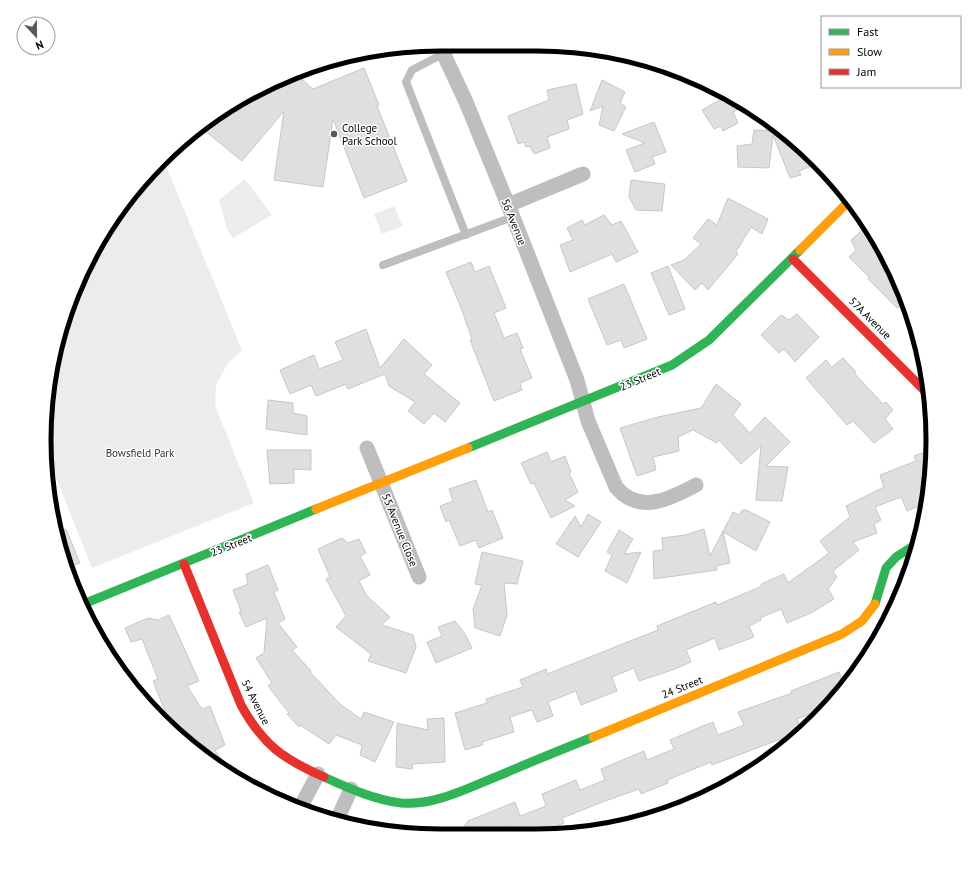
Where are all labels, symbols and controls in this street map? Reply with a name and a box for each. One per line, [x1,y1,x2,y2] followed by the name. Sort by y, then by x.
[16,16,56,56] north arrow
[821,16,961,88] legend
[857,24,878,39] text: Fast
[34,37,46,53] text: N
[857,44,882,59] text: Slow
[856,64,876,79] text: Jam
[342,121,397,148] place label: College Park School
[329,129,339,139] marker: College Park School
[498,197,530,248] street label: 56 Avenue
[846,294,894,342] street label: 57A Avenue
[617,364,663,394] street label: 23 Street
[106,446,175,460] park label: Bowsfield Park
[379,491,421,569] street label: 55 Avenue Close
[208,530,254,560] street label: 23 Street
[659,672,705,702] street label: 24 Street
[239,677,274,727] street label: 54 Avenue

